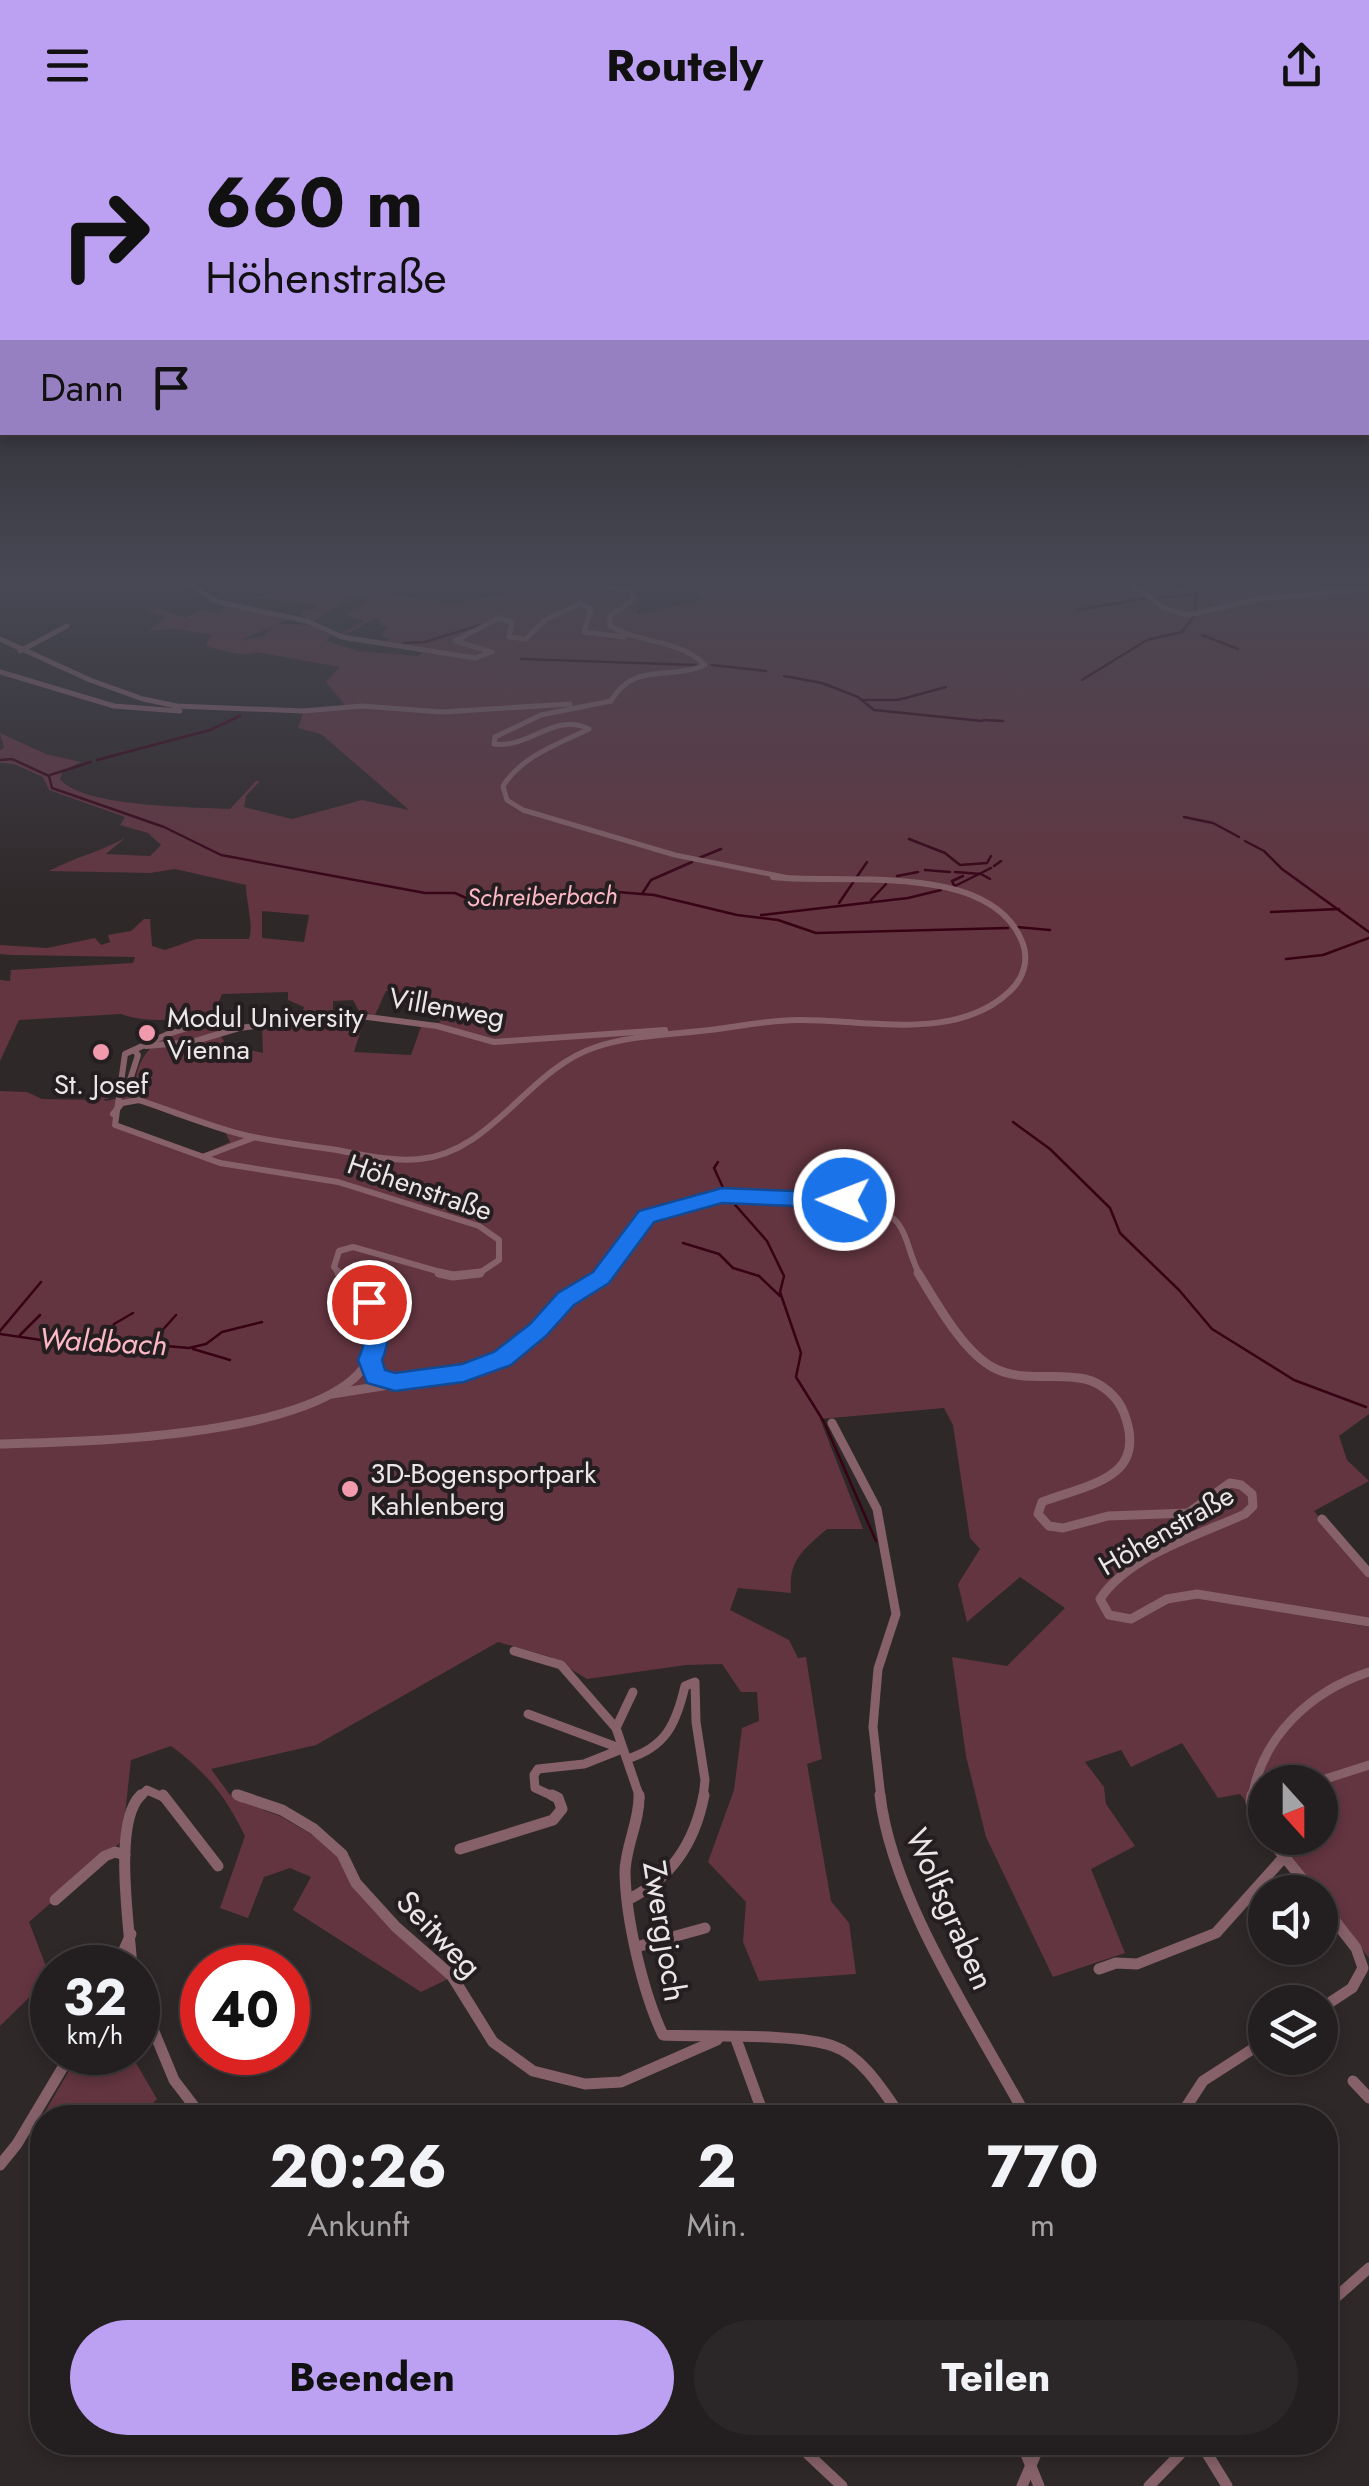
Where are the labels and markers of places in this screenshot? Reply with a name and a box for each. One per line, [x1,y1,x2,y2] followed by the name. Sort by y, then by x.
[167,997,364,1070] place label: Modul University Vienna
[136,1022,158,1044] marker: Modul University Vienna
[90,1041,112,1063] marker: St. Josef
[54,1064,149,1105] place label: St. Josef
[327,1260,412,1345] pin
[370,1453,597,1526] place label: 3D-Bogensportpark Kahlenberg
[339,1478,361,1500] marker: 3D-Bogensportpark Kahlenberg

